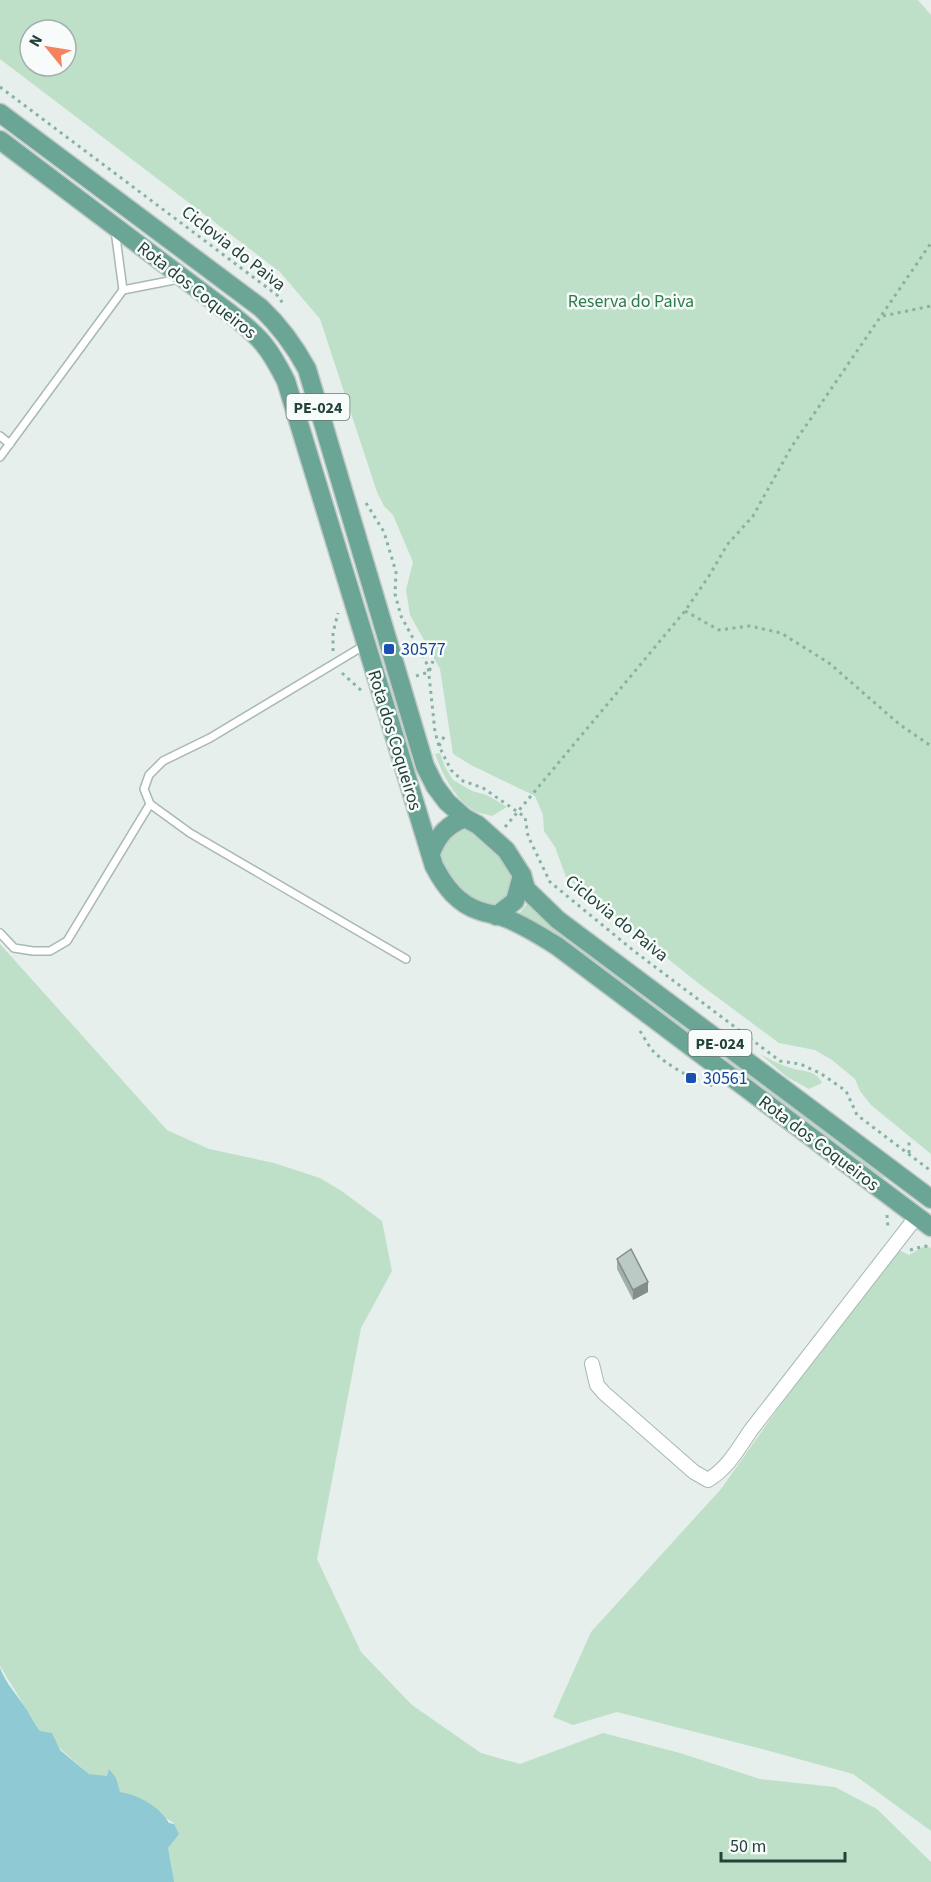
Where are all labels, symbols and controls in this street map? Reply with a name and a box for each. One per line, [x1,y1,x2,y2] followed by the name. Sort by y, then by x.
[18,18,78,78] north arrow
[24,31,48,51] text: N
[176,200,291,297] street label: Ciclovia do Paiva
[132,236,262,345] street label: Rota dos Coqueiros
[568,289,694,314] park label: Reserva do Paiva
[286,394,350,420] road number: PE-024
[401,637,446,662] place label: 30577
[382,642,396,656] marker: 30577
[361,667,428,813] street label: Rota dos Coqueiros
[560,869,674,968] street label: Ciclovia do Paiva
[688,1030,752,1056] road number: PE-024
[703,1066,748,1091] place label: 30561
[684,1071,698,1085] marker: 30561
[753,1090,884,1197] street label: Rota dos Coqueiros
[721,1825,846,1863] scale bar
[730,1834,766,1859] text: 50 m

